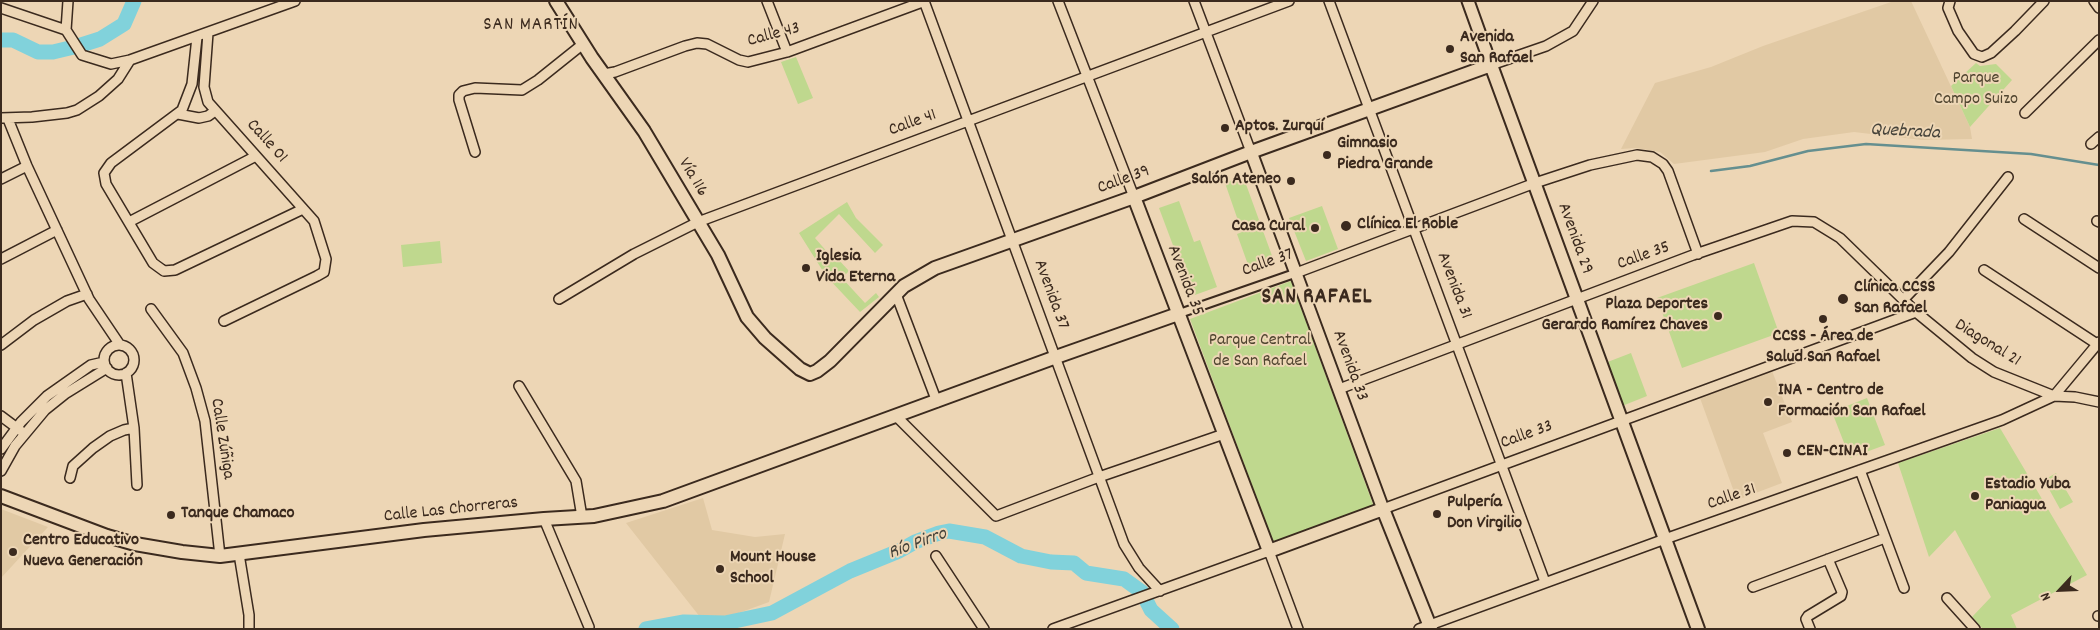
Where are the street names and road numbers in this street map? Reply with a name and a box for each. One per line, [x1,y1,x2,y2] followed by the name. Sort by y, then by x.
[745,19,803,53] street label: Calle 43
[886,105,940,143] street label: Calle 41
[241,116,291,168] street label: Calle 01
[672,155,712,201] street label: Vía 116
[1095,162,1153,200] street label: Calle 39
[1551,201,1597,277] street label: Avenida 29
[1615,238,1673,276] street label: Calle 35
[1161,242,1207,320] street label: Avenida 35
[1239,245,1297,283] street label: Calle 37
[1430,250,1476,322] street label: Avenida 31
[1027,257,1073,333] street label: Avenida 37
[1950,315,2024,373] street label: Diagonal 21
[1326,328,1372,404] street label: Avenida 33
[204,397,238,481] street label: Calle Zúñiga
[1498,417,1556,455] street label: Calle 33
[1705,480,1759,516] street label: Calle 31
[383,493,519,529] street label: Calle Las Chorreras

